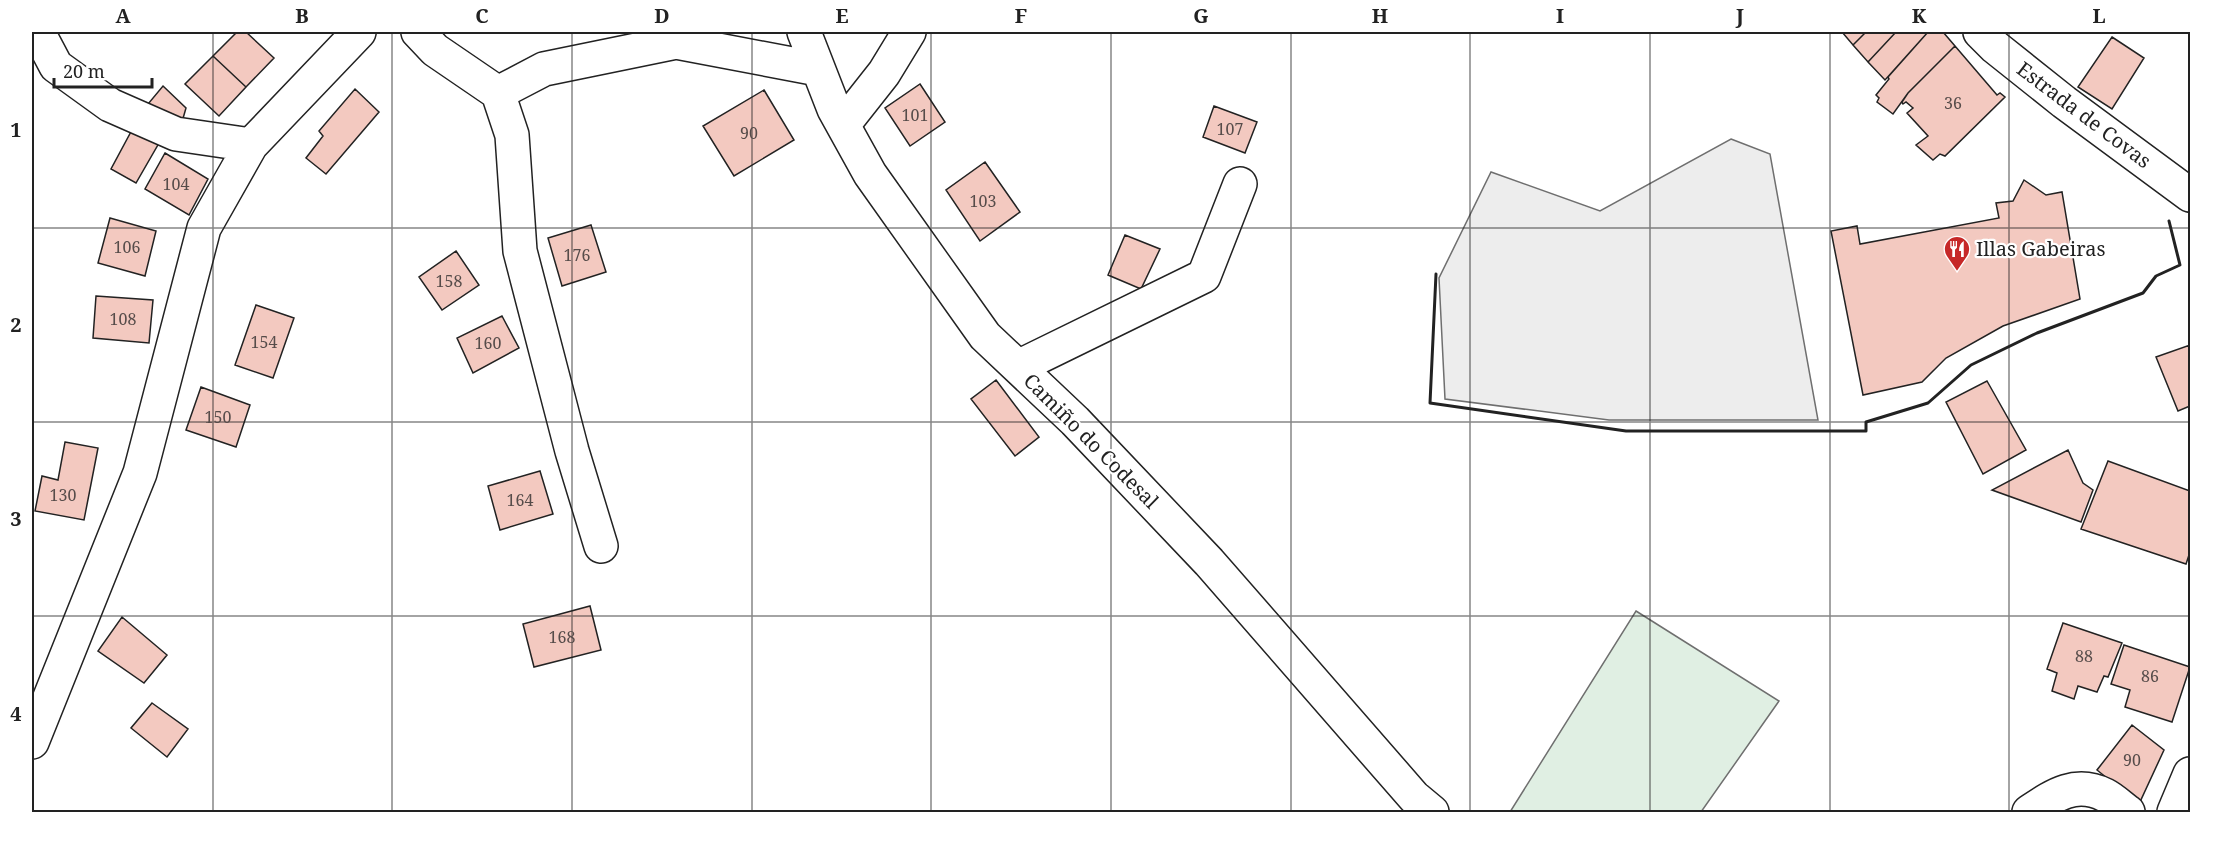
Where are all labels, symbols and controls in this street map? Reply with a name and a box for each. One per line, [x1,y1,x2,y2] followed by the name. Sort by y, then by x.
[115,2,131,29] text: A
[295,2,309,29] text: B
[475,2,489,29] text: C
[654,2,670,29] text: D
[835,2,849,29] text: E
[1015,2,1027,29] text: F
[1193,2,1209,29] text: G
[1372,2,1388,29] text: H
[1556,2,1564,29] text: I
[1735,2,1744,29] text: J
[1912,2,1927,29] text: K
[2092,2,2106,29] text: L
[54,51,152,89] scale bar
[2012,55,2157,174] street label: Estrada de Covas
[63,59,105,83] text: 20 m
[1944,92,1962,114] house number: 36
[902,104,928,126] house number: 101
[10,116,22,143] text: 1
[1217,118,1243,140] house number: 107
[740,122,758,144] house number: 90
[163,173,189,195] house number: 104
[970,190,996,212] house number: 103
[1942,234,1972,272] restaurant icon: Illas Gabeiras
[1976,235,2105,262] place label: Illas Gabeiras
[114,236,140,258] house number: 106
[564,244,590,266] house number: 176
[436,270,462,292] house number: 158
[110,308,136,330] house number: 108
[10,311,22,338] text: 2
[251,331,277,353] house number: 154
[475,332,501,354] house number: 160
[1018,367,1165,514] street label: Camiño do Codesal
[205,406,231,428] house number: 150
[50,484,76,506] house number: 130
[507,489,533,511] house number: 164
[10,505,22,532] text: 3
[549,626,575,648] house number: 168
[2075,645,2093,667] house number: 88
[2141,665,2159,687] house number: 86
[10,700,22,727] text: 4
[2123,749,2141,771] house number: 90

